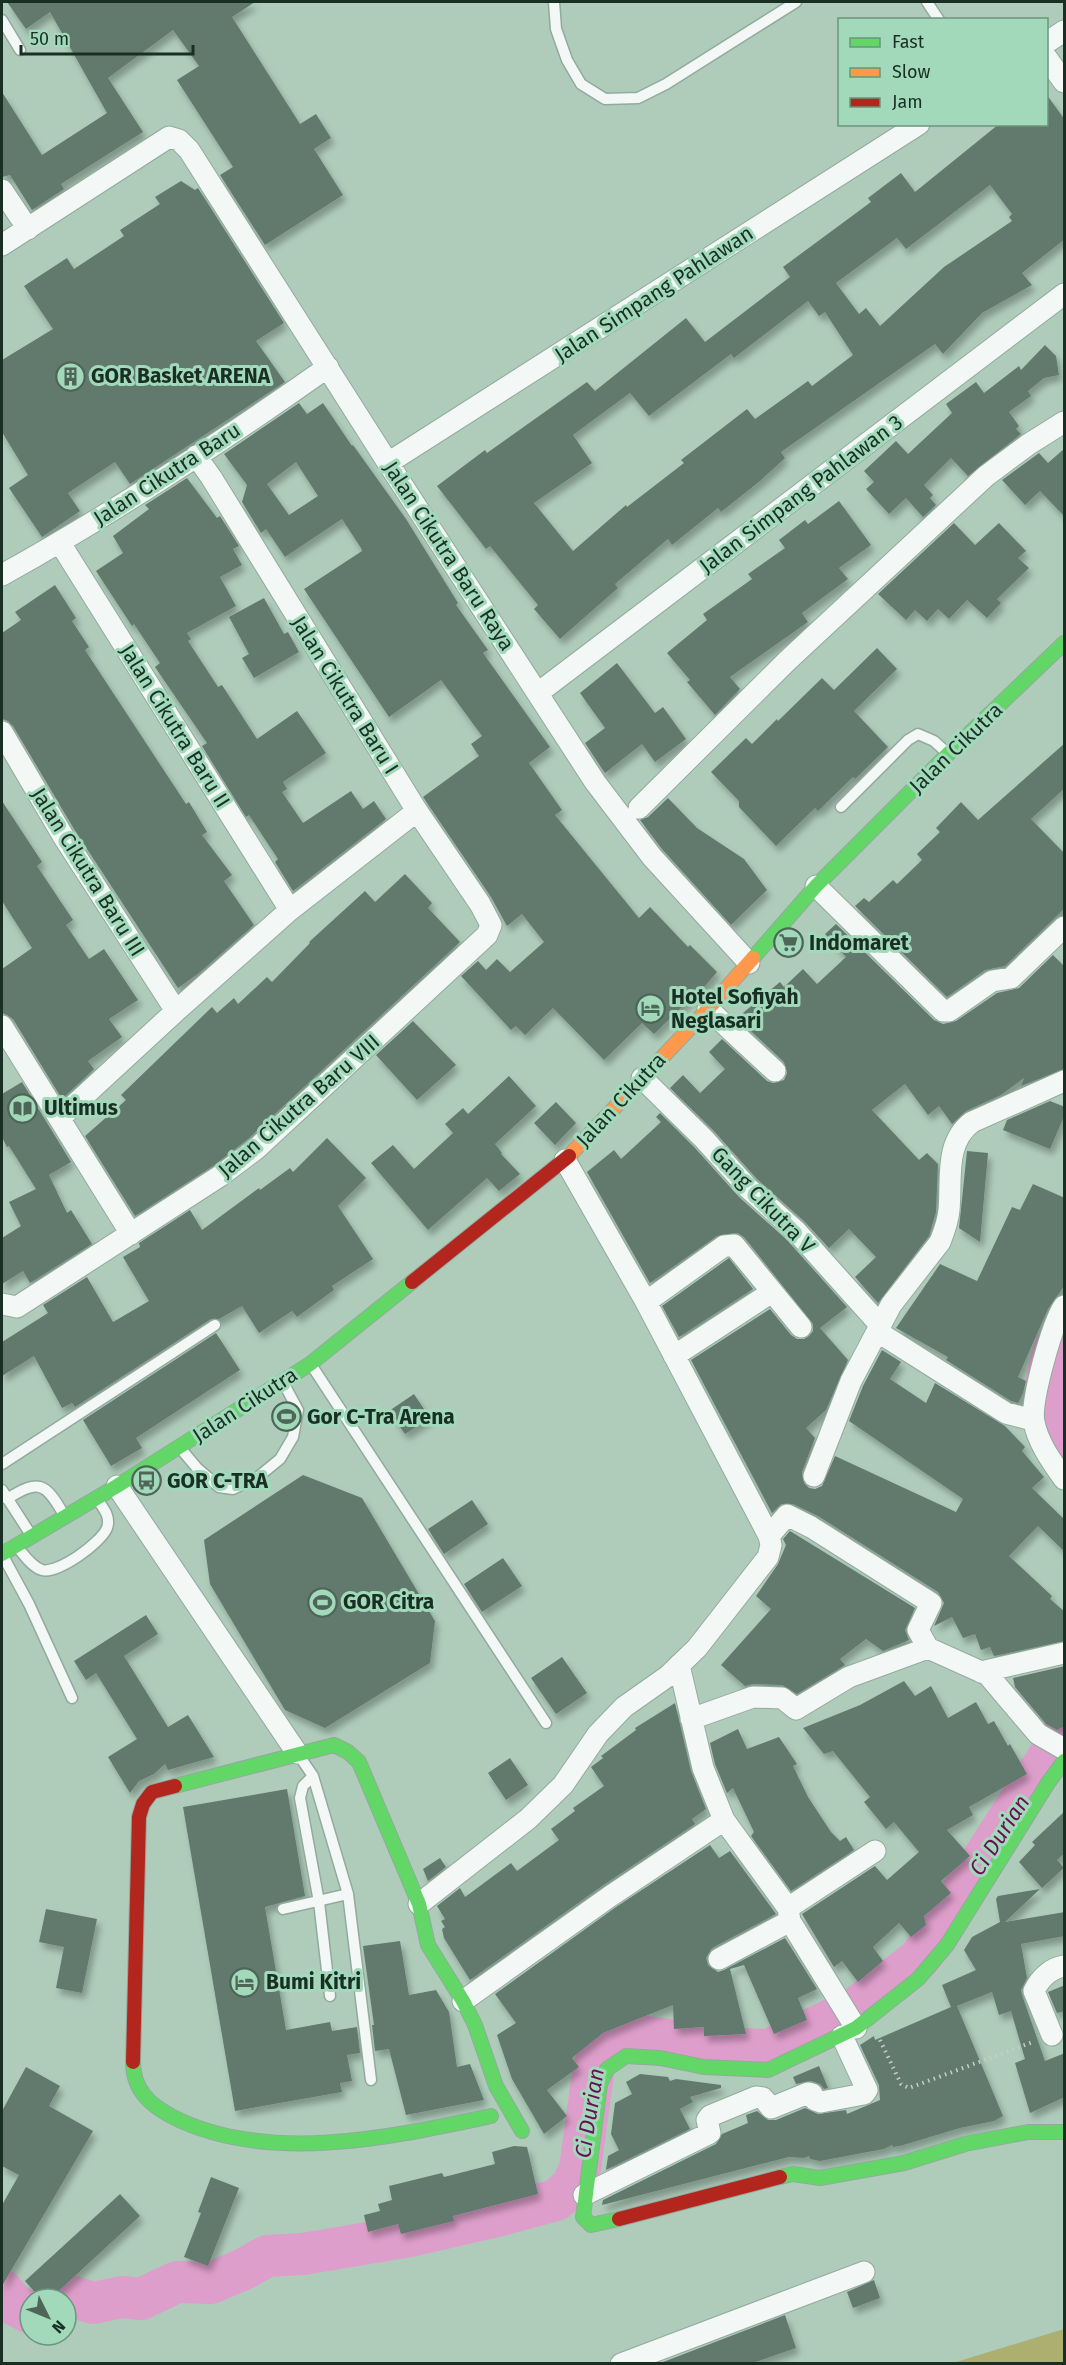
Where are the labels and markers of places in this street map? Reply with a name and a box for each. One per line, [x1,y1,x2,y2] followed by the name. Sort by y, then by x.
[54,360,86,392] building icon: GOR Basket ARENA
[91,363,271,389] place label: GOR Basket ARENA
[772,927,804,959] supermarket icon: Indomaret
[809,930,910,956] place label: Indomaret
[671,984,799,1034] place label: Hotel Sofiyah Neglasari
[634,993,666,1025] hotel icon: Hotel Sofiyah Neglasari
[7,1092,39,1124] library icon: Ultimus
[44,1095,118,1121] place label: Ultimus
[270,1401,302,1433] sports icon: Gor C-Tra Arena
[307,1404,455,1430] place label: Gor C-Tra Arena
[130,1465,162,1497] bus stop icon: GOR C-TRA
[167,1468,269,1494] place label: GOR C-TRA
[306,1586,338,1618] sports icon: GOR Citra
[343,1589,434,1615] place label: GOR Citra
[229,1966,261,1998] hotel icon: Bumi Kitri
[266,1969,361,1995] place label: Bumi Kitri

